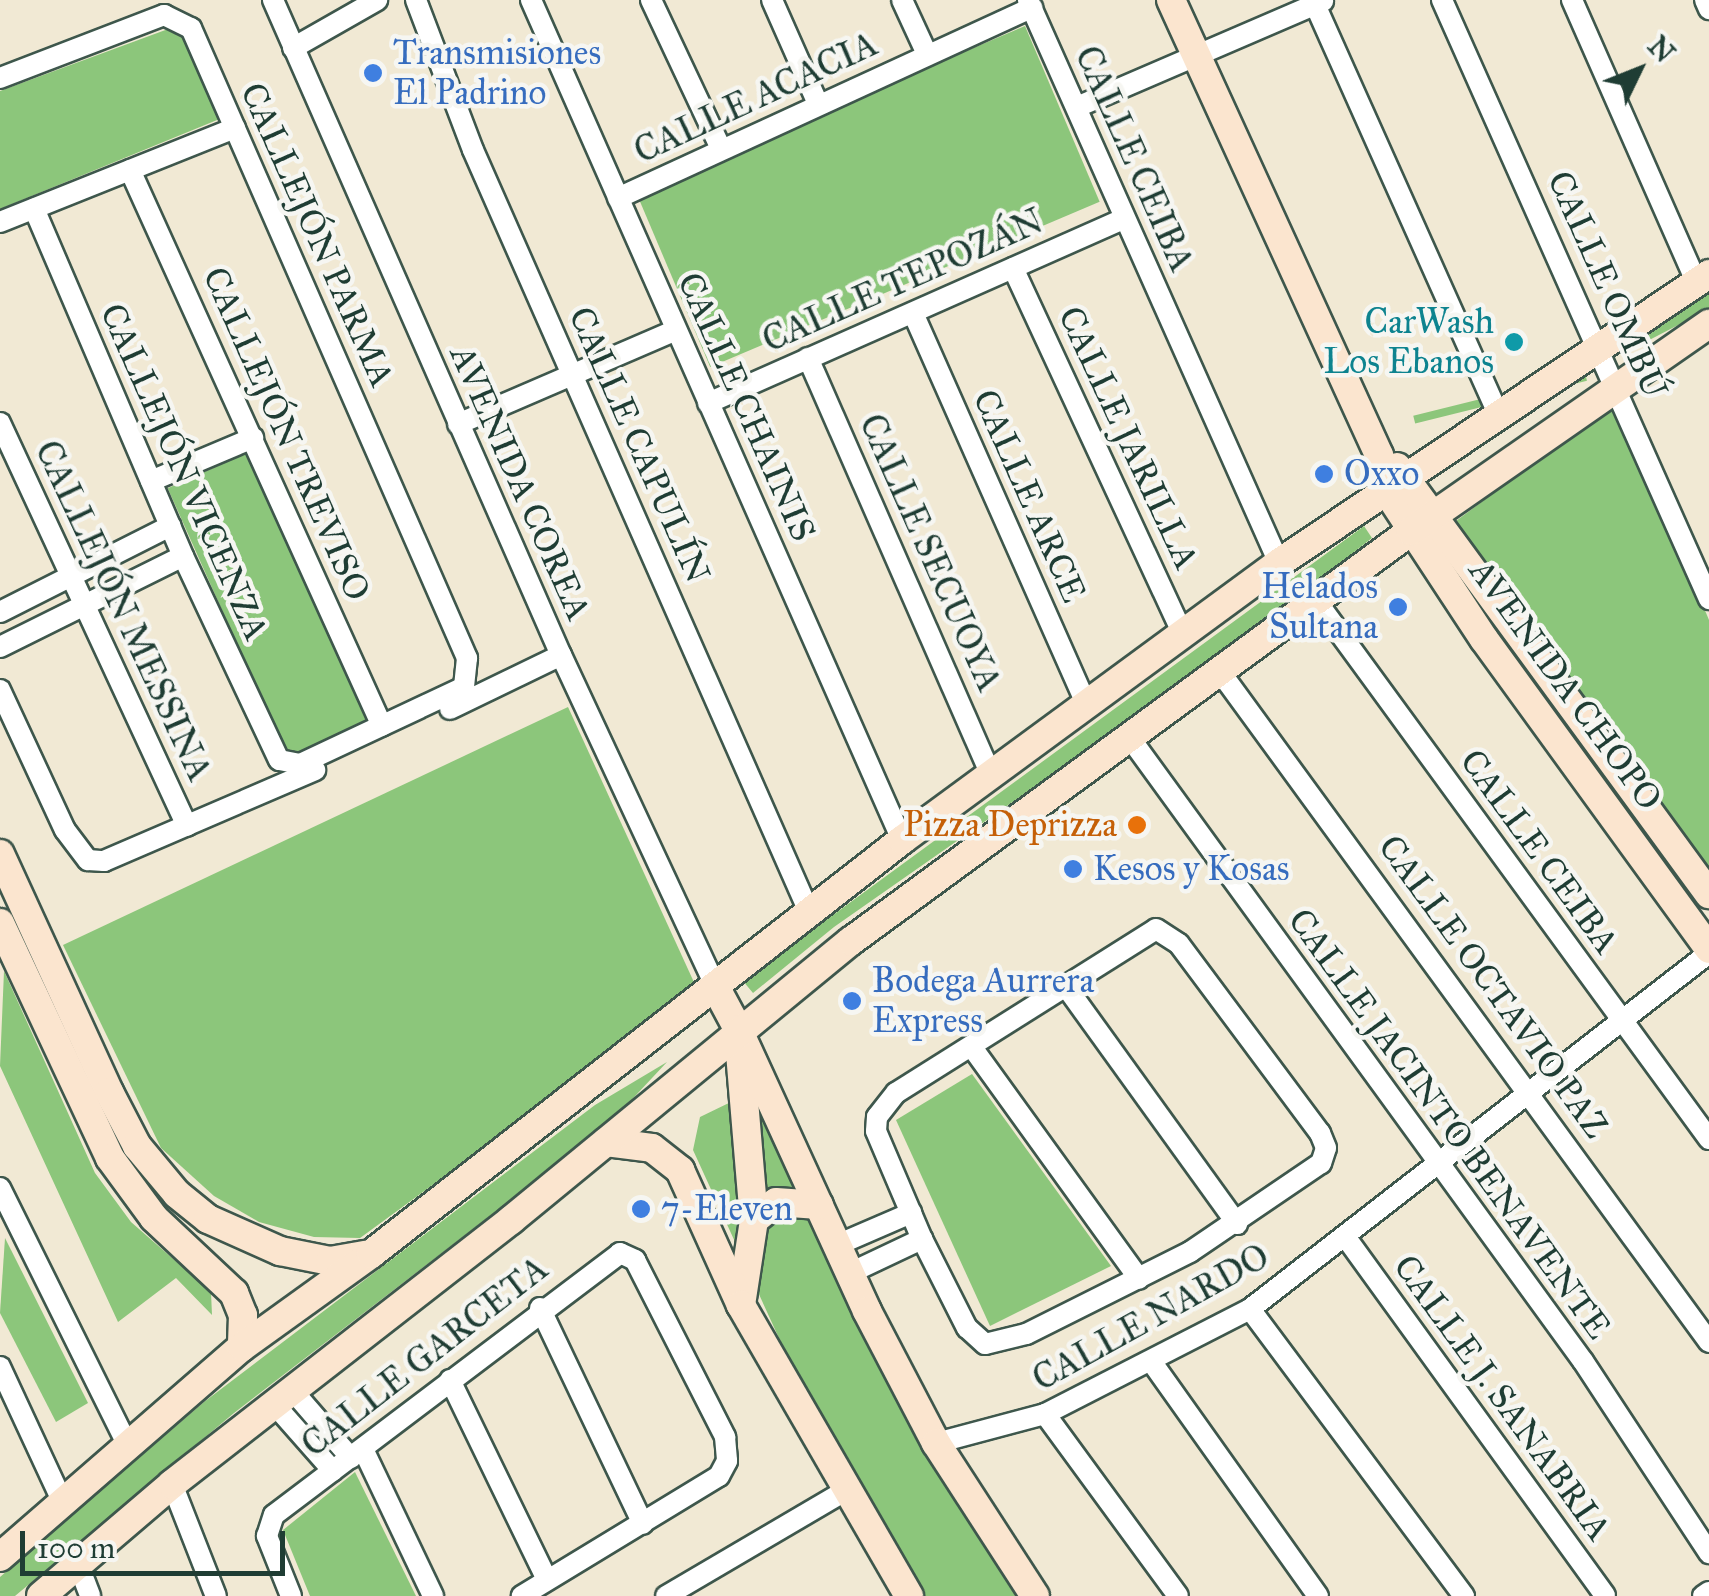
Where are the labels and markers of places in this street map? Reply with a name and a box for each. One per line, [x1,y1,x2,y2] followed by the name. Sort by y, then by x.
[393,32,601,114] place label: Transmisiones El Padrino
[362,62,384,84] marker: Transmisiones El Padrino
[1323,301,1494,383] place label: CarWash Los Ebanos
[1503,331,1525,353] marker: CarWash Los Ebanos
[1344,453,1419,495] place label: Oxxo
[1313,463,1335,485] marker: Oxxo
[1261,566,1378,648] place label: Helados Sultana
[1387,596,1409,618] marker: Helados Sultana
[903,804,1117,846] place label: Pizza Deprizza
[1126,814,1148,836] marker: Pizza Deprizza
[1093,848,1290,890] place label: Kesos y Kosas
[1062,858,1084,880] marker: Kesos y Kosas
[872,960,1094,1042] place label: Bodega Aurrera Express
[841,990,863,1012] marker: Bodega Aurrera Express
[661,1188,793,1230] place label: 7-Eleven
[630,1198,652,1220] marker: 7-Eleven

